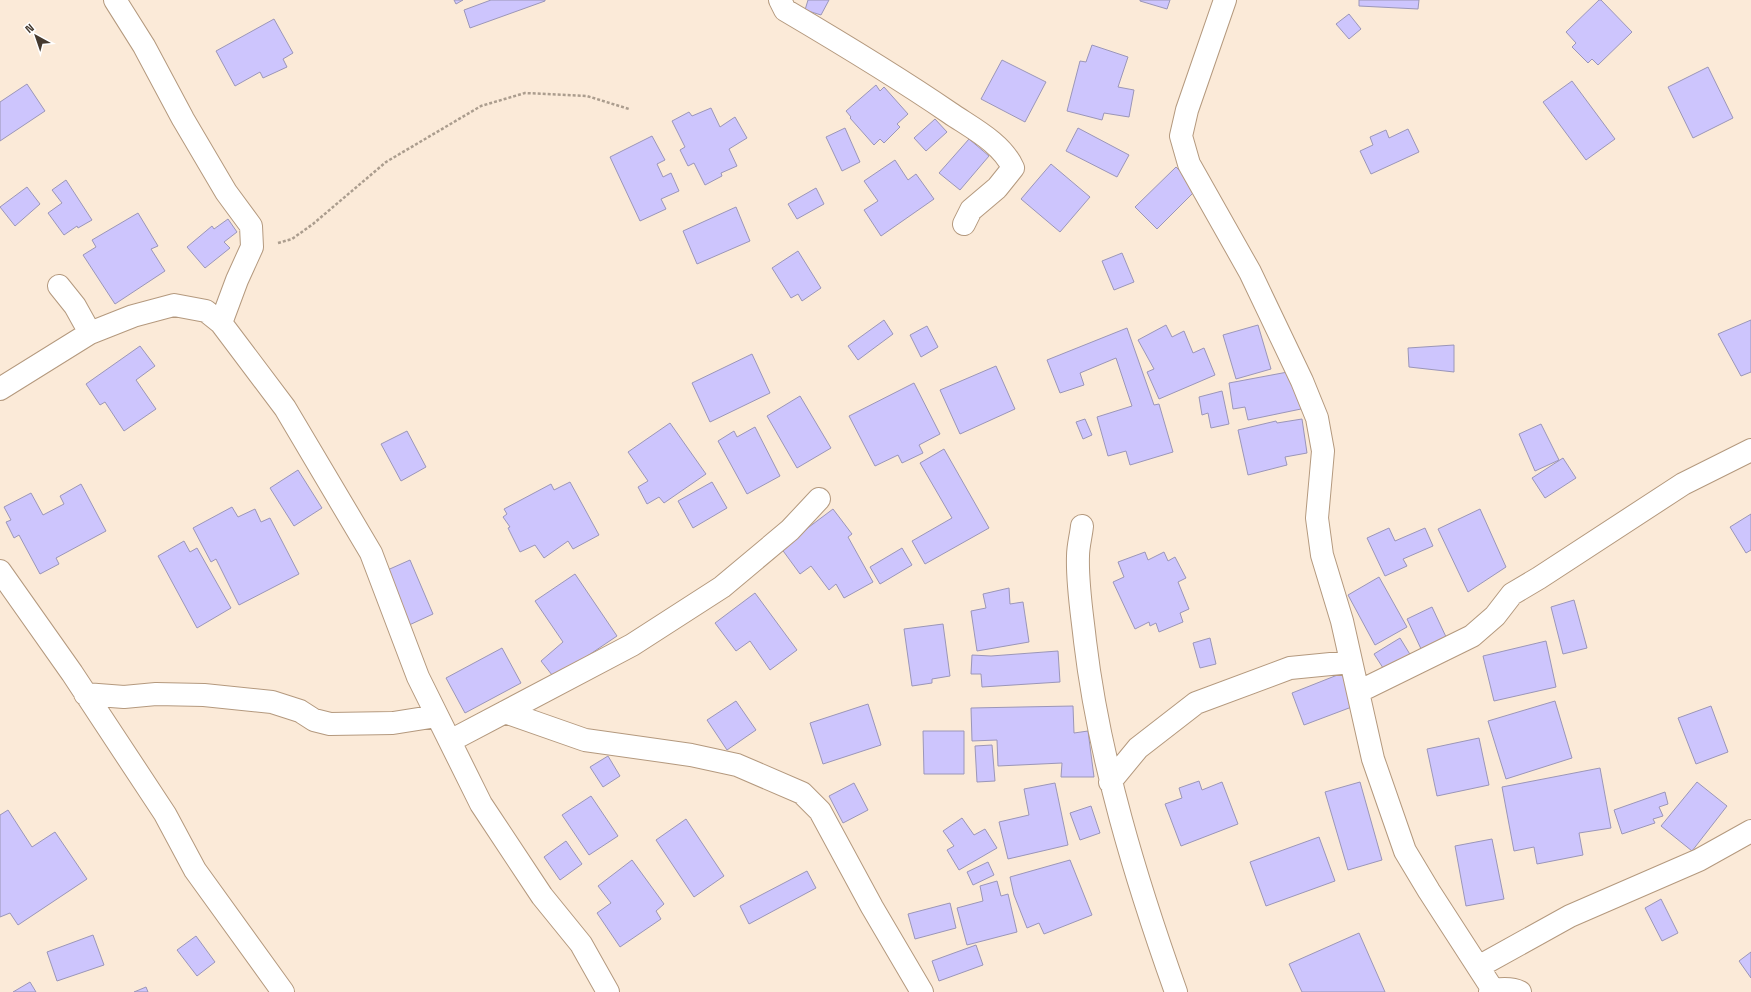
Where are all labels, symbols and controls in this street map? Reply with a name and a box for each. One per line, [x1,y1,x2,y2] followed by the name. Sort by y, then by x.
[16,16,56,56] north arrow
[22,21,37,36] text: N

